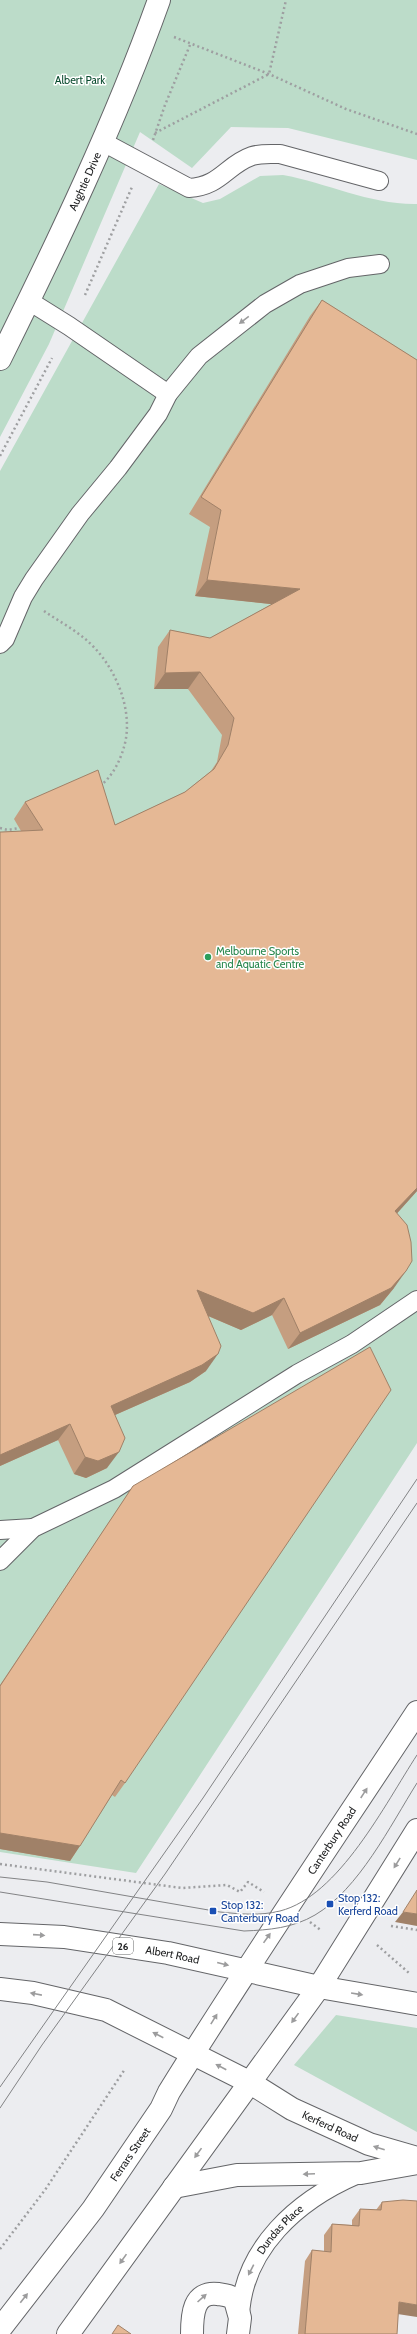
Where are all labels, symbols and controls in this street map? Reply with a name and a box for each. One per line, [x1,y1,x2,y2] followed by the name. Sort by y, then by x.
[55,73,105,87] park label: Albert Park
[66,149,104,213] street label: Aughtie Drive
[239,315,250,324] one-way arrow
[216,944,305,971] place label: Melbourne Sports and Aquatic Centre
[203,952,213,962] marker: Melbourne Sports and Aquatic Centre
[360,1787,367,1799] one-way arrow
[304,1804,359,1877] street label: Canterbury Road
[393,1857,400,1869] one-way arrow
[338,1891,398,1918] place label: Stop 132: Kerferd Road
[221,1898,299,1925] place label: Stop 132: Canterbury Road
[325,1899,335,1909] marker: Stop 132: Kerferd Road
[208,1906,218,1916] marker: Stop 132: Canterbury Road
[33,1932,45,1939] one-way arrow
[263,1933,271,1944] one-way arrow
[113,1938,133,1954] road number: 26
[145,1943,201,1967] street label: Albert Road
[217,1961,229,1967] one-way arrow
[30,1991,42,1997] one-way arrow
[351,1991,363,1997] one-way arrow
[291,2013,300,2024] one-way arrow
[210,2014,218,2024] one-way arrow
[153,2032,164,2038] one-way arrow
[215,2064,227,2070] one-way arrow
[300,2108,360,2145] street label: Kerferd Road
[107,2124,154,2184] street label: Ferrars Street
[373,2145,385,2151] one-way arrow
[194,2148,202,2159] one-way arrow
[302,2171,315,2177] one-way arrow
[254,2201,306,2257] street label: Dundas Place
[119,2254,127,2265] one-way arrow
[248,2264,254,2276] one-way arrow
[20,2293,28,2304] one-way arrow
[197,2294,207,2303] one-way arrow

